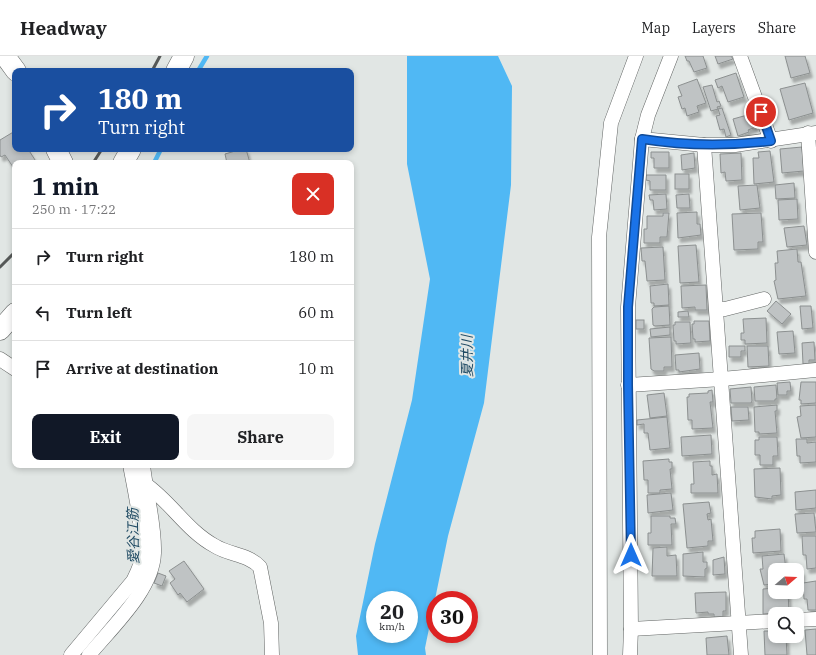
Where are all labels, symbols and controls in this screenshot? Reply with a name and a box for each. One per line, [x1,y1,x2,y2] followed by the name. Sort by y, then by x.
[20,16,107,40] text: Headway
[642,19,670,37] text: Map
[692,19,736,37] text: Layers
[758,19,796,37] text: Share
[98,80,182,117] text: 180 m
[32,84,84,136] icon: right
[744,95,778,129] pin
[750,101,772,123] icon: arrive
[98,116,185,139] text: Turn right
[32,170,99,202] text: 1 min
[292,173,334,215] button: close
[32,201,116,218] text: 250 m · 17:22
[32,246,54,268] icon: right
[66,247,144,266] text: Turn right
[289,247,334,266] text: 180 m
[32,302,54,324] icon: left
[66,303,132,322] text: Turn left
[298,303,334,322] text: 60 m
[458,333,476,377] water label: 夏井川
[32,358,54,380] icon: arrive
[66,359,218,378] text: Arrive at destination
[298,359,334,378] text: 10 m
[32,414,179,460] button: Exit
[187,414,334,460] button: Share
[123,506,142,564] water label: 愛谷江筋
[610,534,652,576] position arrow
[768,563,804,599] north arrow
[768,563,804,643] map controls
[426,591,478,643] speed limit sign: 30
[380,598,404,625] text: 20
[768,607,804,643] button: search
[379,620,405,633] text: km/h

